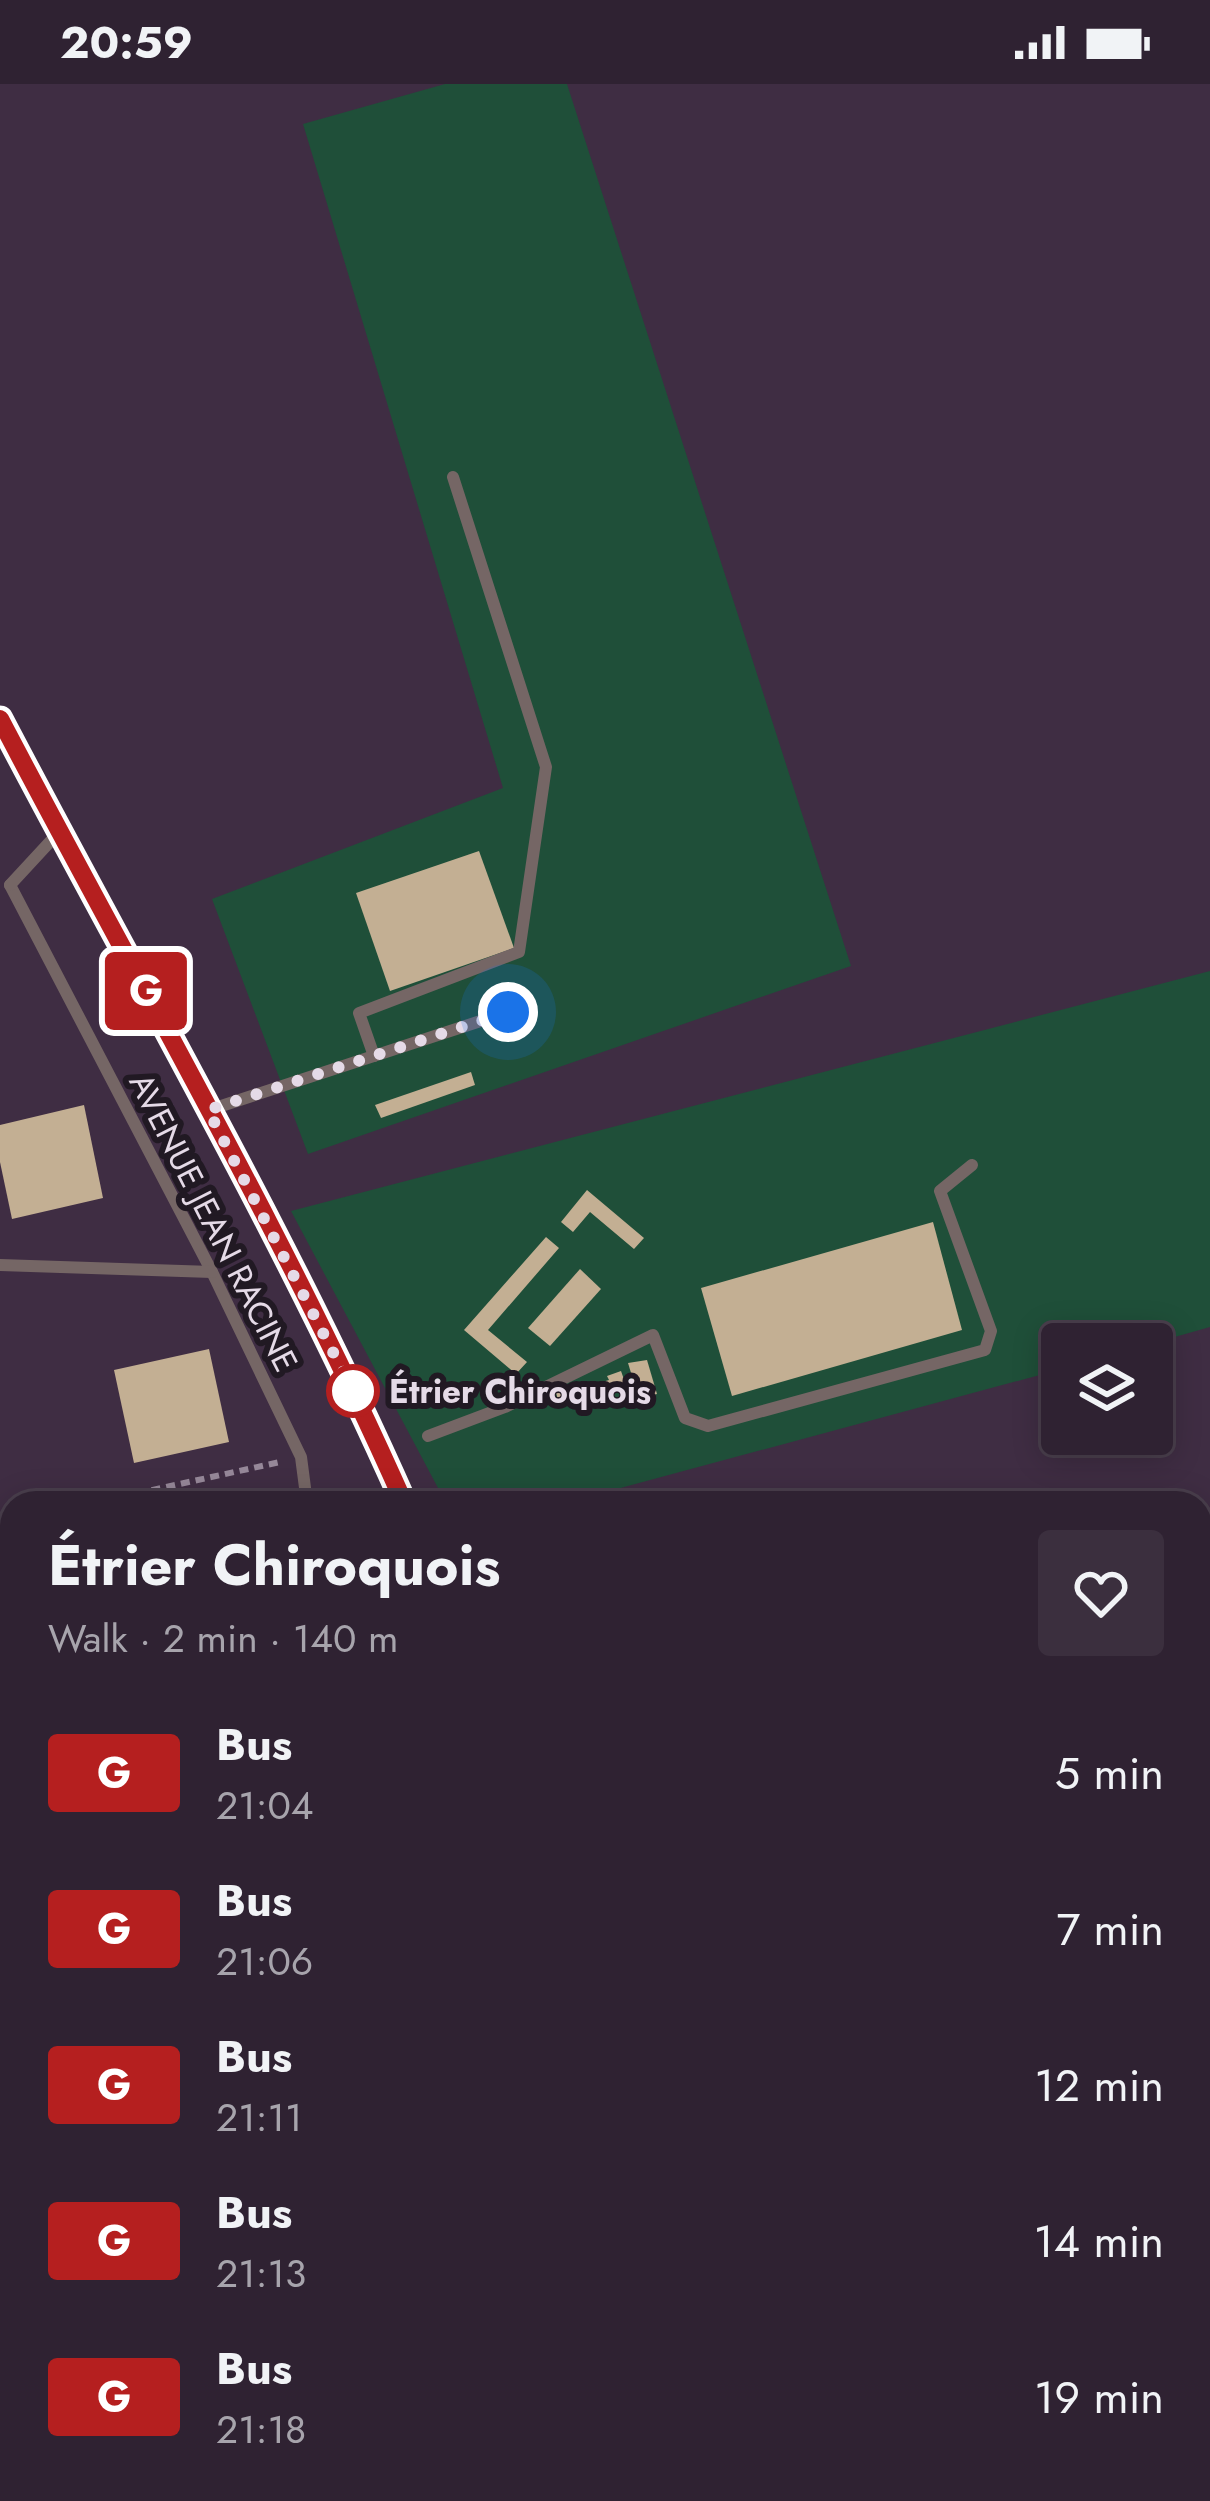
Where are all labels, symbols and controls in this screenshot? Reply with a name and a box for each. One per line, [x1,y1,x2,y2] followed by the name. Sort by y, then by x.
[60,10,193,75] text: 20:59
[107,952,185,1030] line badge: G
[129,960,163,1021] text: G
[478,982,538,1042] your location
[118,1065,309,1380] street label: AVENUE JEAN RACINE
[1041,1323,1173,1455] map controls
[1041,1323,1173,1455] button: layers
[328,1366,378,1416] marker: Étrier Chiroquois
[389,1368,651,1415] place label: Étrier Chiroquois
[48,1524,500,1606] text: Étrier Chiroquois
[1038,1530,1164,1656] button: heart
[48,1610,399,1667] text: Walk · 2 min · 140 m
[216,1712,292,1777] text: Bus
[1055,1741,1164,1806] text: 5 min
[97,1742,131,1803] text: G
[216,1777,314,1834] text: 21:04
[216,1868,292,1933] text: Bus
[1056,1897,1164,1962] text: 7 min
[97,1898,131,1959] text: G
[216,1933,313,1990] text: 21:06
[216,2024,292,2089] text: Bus
[1034,2053,1164,2118] text: 12 min
[97,2054,131,2115] text: G
[216,2089,303,2146] text: 21:11
[216,2180,292,2245] text: Bus
[1034,2209,1164,2274] text: 14 min
[97,2210,131,2271] text: G
[216,2245,306,2302] text: 21:13
[216,2336,292,2401] text: Bus
[1034,2365,1164,2430] text: 19 min
[97,2366,131,2427] text: G
[216,2401,306,2458] text: 21:18

